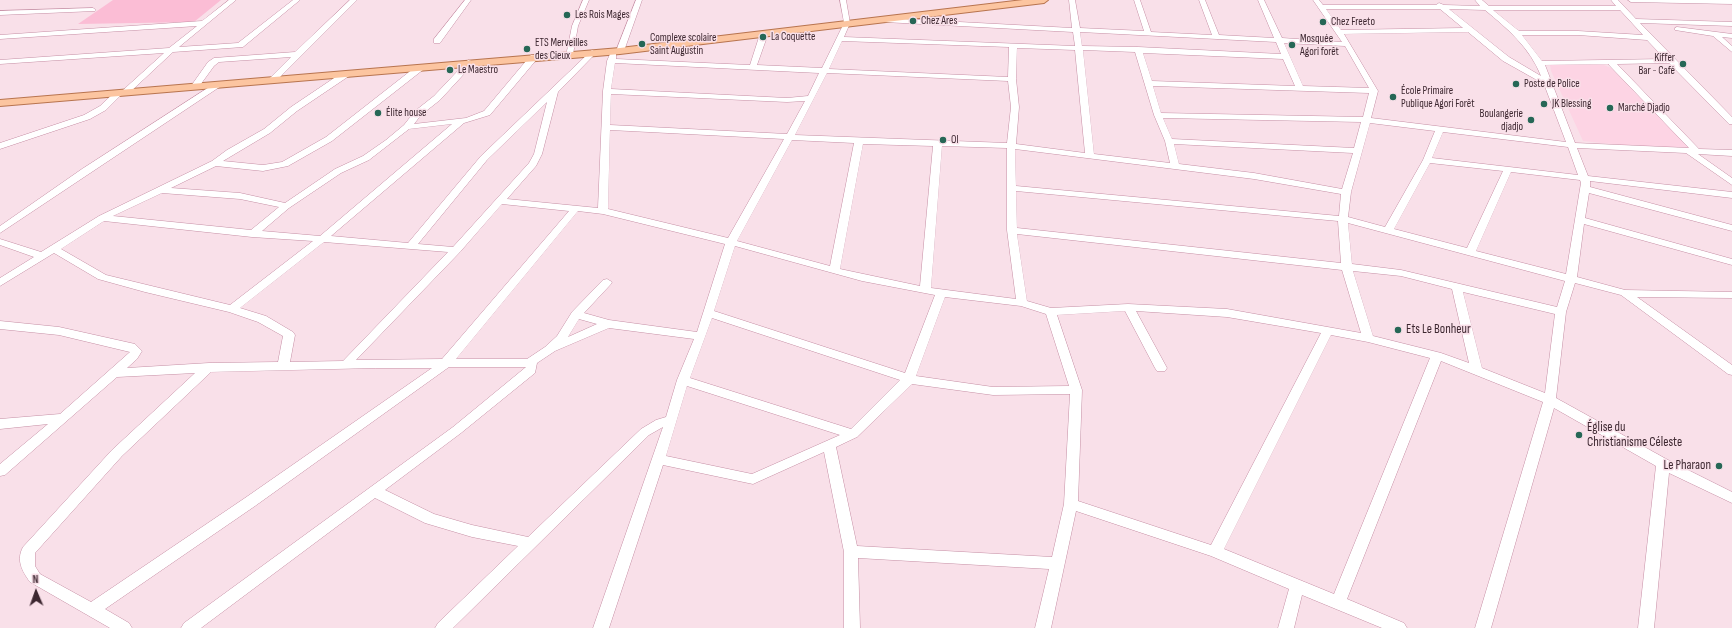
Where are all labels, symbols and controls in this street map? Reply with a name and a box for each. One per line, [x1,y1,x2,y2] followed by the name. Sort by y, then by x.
[575,8,630,22] place label: Les Rois Mages
[562,10,572,20] marker: Les Rois Mages
[921,14,957,28] place label: Chez Ares
[1331,15,1375,29] place label: Chez Freeto
[908,16,918,26] marker: Chez Ares
[1318,17,1328,27] marker: Chez Freeto
[771,30,815,44] place label: La Coquette
[650,31,717,57] place label: Complexe scolaire Saint Augustin
[758,32,768,42] marker: La Coquette
[1300,32,1339,58] place label: Mosquée Agori forêt
[535,36,588,62] place label: ETS Merveilles des Cieux
[637,39,647,49] marker: Complexe scolaire Saint Augustin
[1287,40,1297,50] marker: Mosquée Agori forêt
[522,44,532,54] marker: ETS Merveilles des Cieux
[1638,51,1675,77] place label: Kiffer Bar - Café
[1678,59,1688,69] marker: Kiffer Bar - Café
[458,63,498,77] place label: Le Maestro
[445,65,455,75] marker: Le Maestro
[1524,77,1580,91] place label: Poste de Police
[1511,79,1521,89] marker: Poste de Police
[1401,84,1475,110] place label: École Primaire Publique Agori Forêt
[1388,92,1398,102] marker: École Primaire Publique Agori Forêt
[1552,97,1591,111] place label: JK Blessing
[1539,99,1549,109] marker: JK Blessing
[1618,101,1670,115] place label: Marché Djadjo
[1605,103,1615,113] marker: Marché Djadjo
[386,106,427,120] place label: Élite house
[1480,107,1523,133] place label: Boulangerie djadjo
[373,108,383,118] marker: Élite house
[1526,115,1536,125] marker: Boulangerie djadjo
[951,133,958,147] place label: Ol
[938,135,948,145] marker: Ol
[1406,322,1471,338] place label: Ets Le Bonheur
[1393,325,1403,335] marker: Ets Le Bonheur
[1587,420,1682,451] place label: Église du Christianisme Céleste
[1574,430,1584,440] marker: Église du Christianisme Céleste
[1663,458,1711,474] place label: Le Pharaon
[1714,461,1724,471] marker: Le Pharaon
[16,572,56,612] north arrow
[32,573,39,586] text: N

